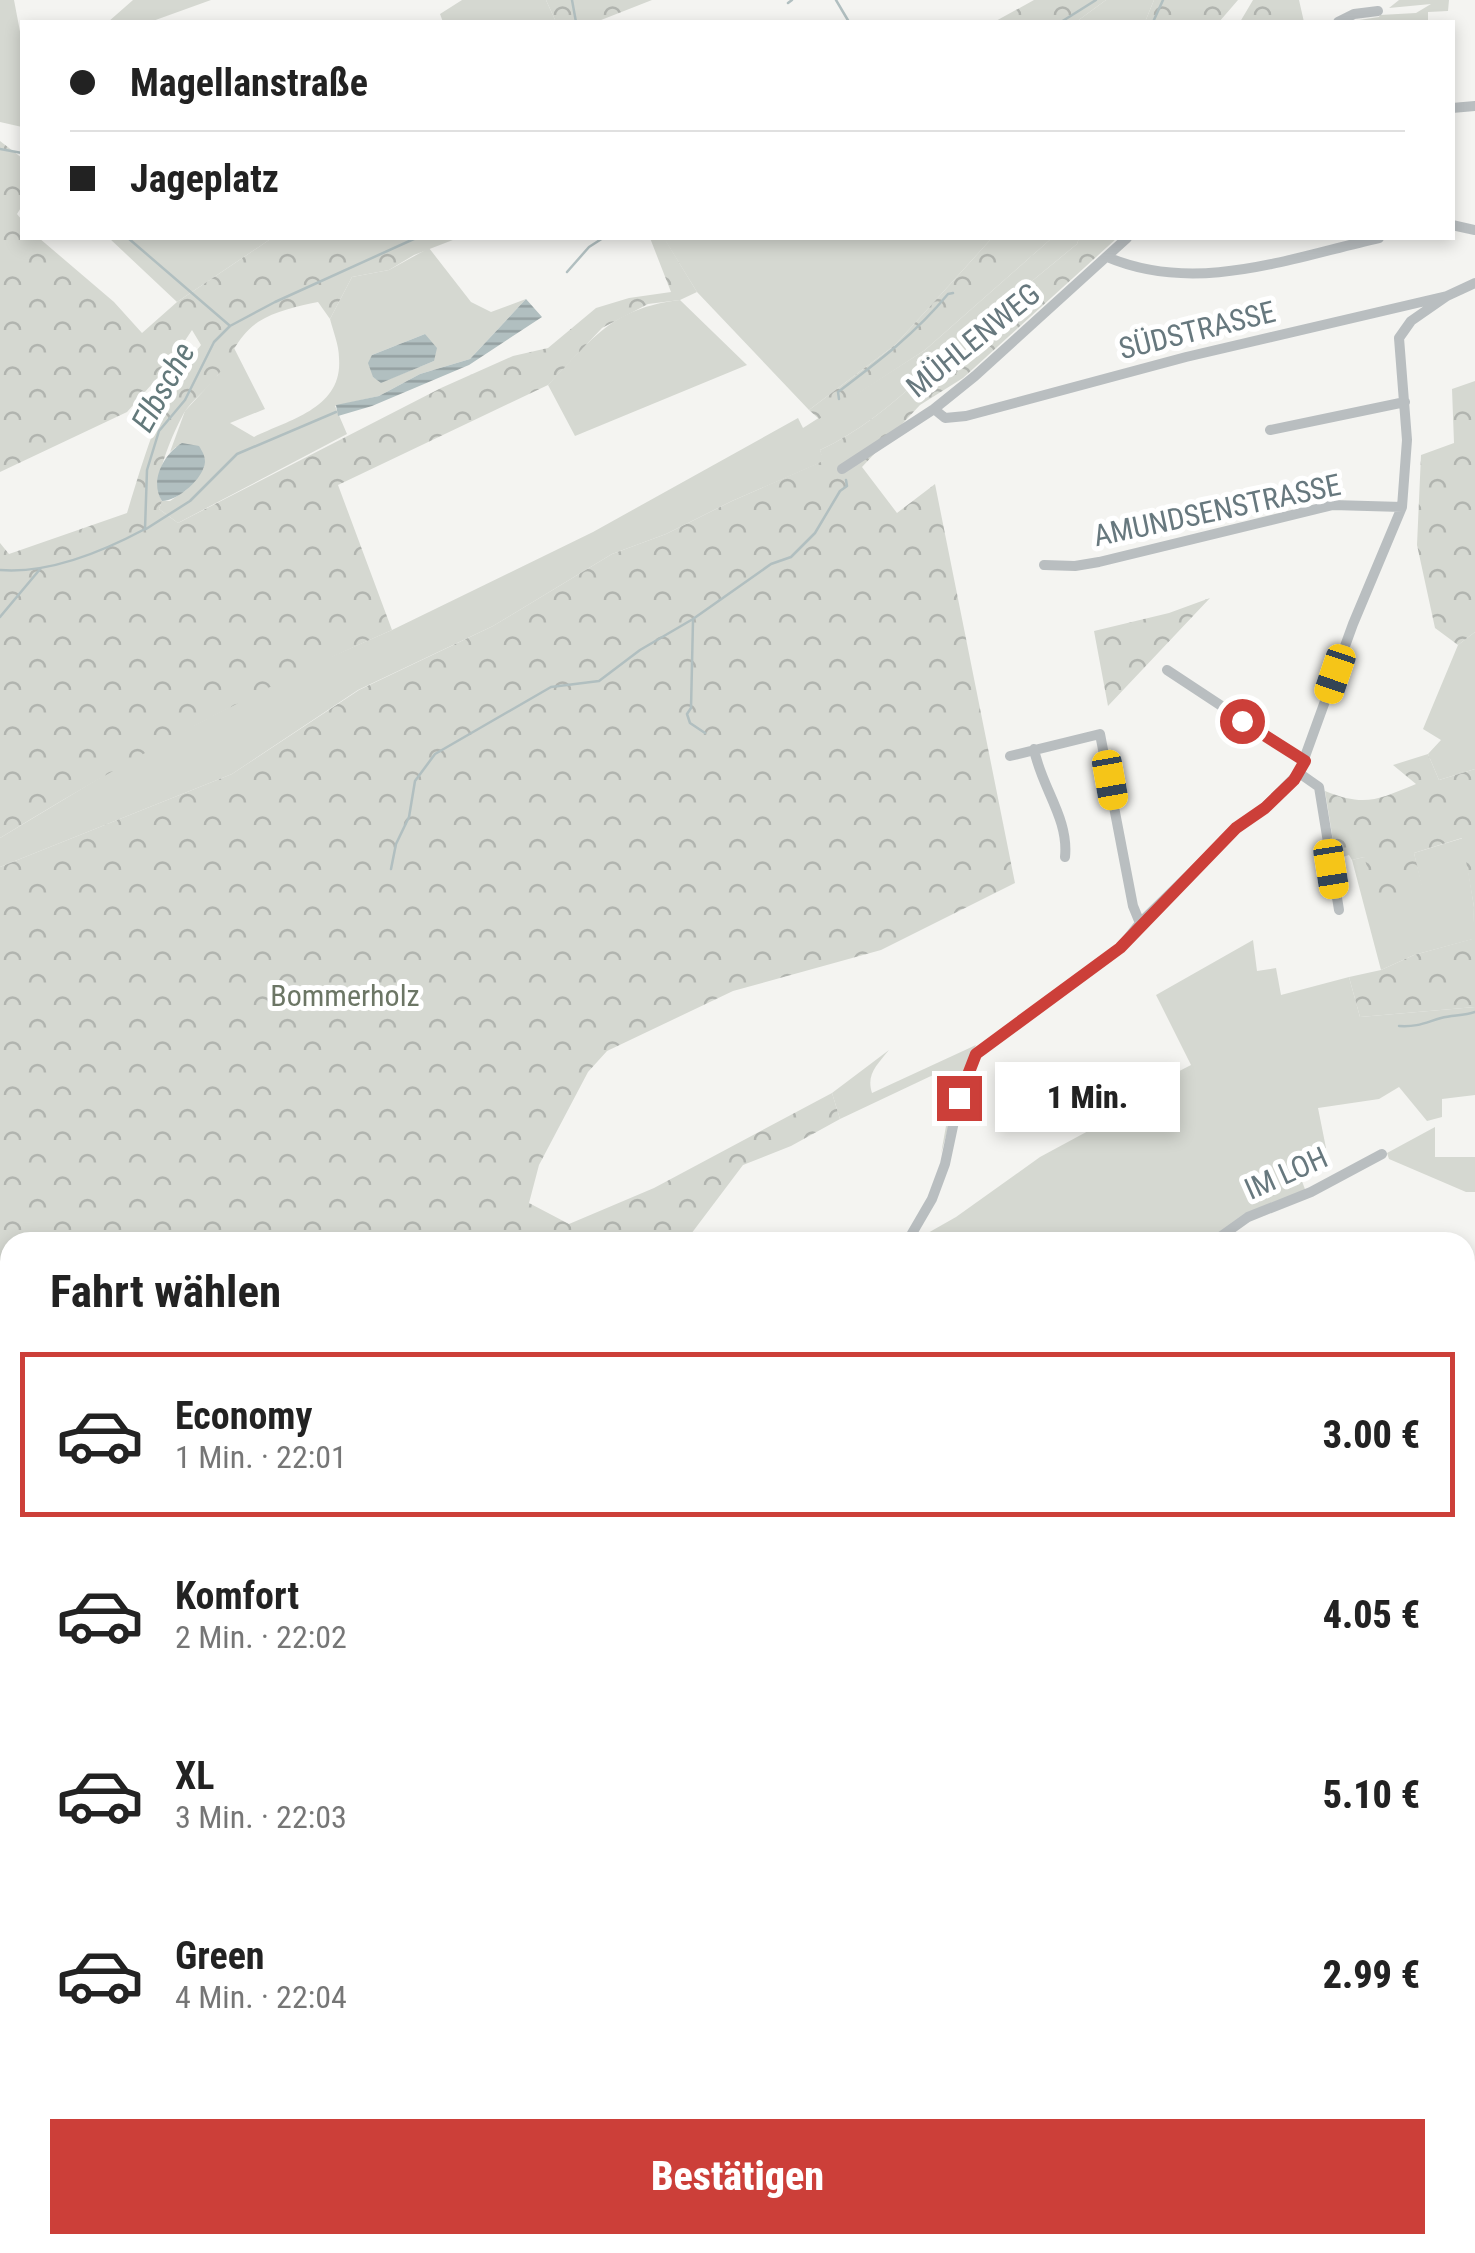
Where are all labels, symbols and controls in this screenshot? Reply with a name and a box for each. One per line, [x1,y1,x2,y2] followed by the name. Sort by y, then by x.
[130,61,368,105] text: Magellanstraße
[130,157,279,201] text: Jageplatz
[899,276,1047,404] street label: MÜHLENWEG
[1115,294,1279,366] street label: SÜDSTRASSE
[123,336,203,438] water label: Elbsche
[1090,467,1344,553] street label: AMUNDSENSTRASSE
[1311,641,1359,707] car
[1220,699,1265,744] route start
[1090,748,1130,812] car
[1311,837,1351,901] car
[270,978,420,1013] park label: Bommerholz
[994,1063,1179,1133] callout: 1 Min.
[937,1076,982,1121] route end
[1047,1078,1128,1116] text: 1 Min.
[1239,1139,1333,1207] street label: IM LOH
[50,1265,281,1318] text: Fahrt wählen
[55,1390,145,1480] icon: car
[175,1394,312,1438] text: Economy
[1323,1413,1420,1457] text: 3.00 €
[175,1438,347,1476] text: 1 Min. · 22:01
[55,1570,145,1660] icon: car
[175,1574,299,1618] text: Komfort
[1323,1593,1420,1637] text: 4.05 €
[175,1618,347,1656] text: 2 Min. · 22:02
[55,1750,145,1840] icon: car
[175,1754,214,1798] text: XL
[1323,1773,1420,1817] text: 5.10 €
[175,1798,347,1836] text: 3 Min. · 22:03
[55,1930,145,2020] icon: car
[175,1934,265,1978] text: Green
[1323,1953,1420,1997] text: 2.99 €
[175,1978,347,2016] text: 4 Min. · 22:04
[50,2119,1425,2234] button: Bestätigen

